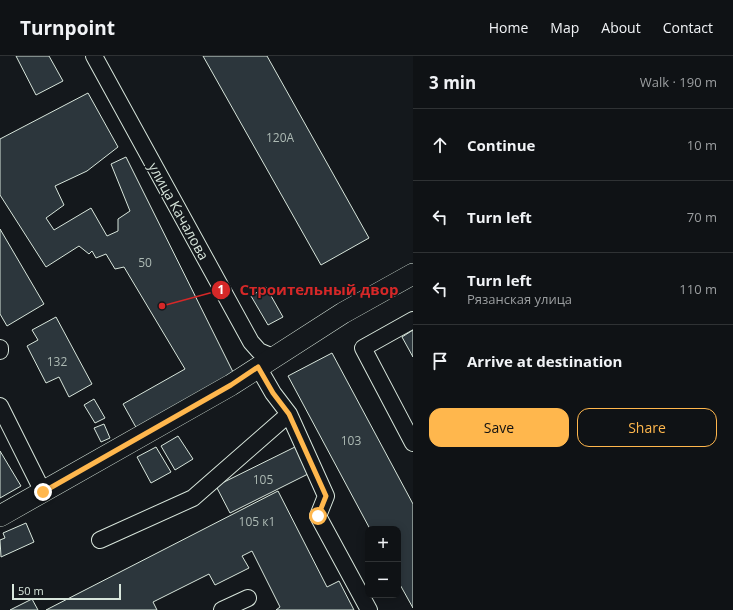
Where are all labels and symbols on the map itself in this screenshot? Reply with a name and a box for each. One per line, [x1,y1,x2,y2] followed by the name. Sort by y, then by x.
[266,129,294,146] house number: 120А
[144,159,214,263] street label: улица Качалова
[138,254,152,271] house number: 50
[211,277,406,304] callout: Строительный двор
[239,279,399,299] text: Строительный двор
[218,281,224,298] text: 1
[47,353,67,370] house number: 132
[341,432,361,449] house number: 103
[253,471,273,488] house number: 105
[34,483,52,501] route end
[309,507,327,525] route start
[239,513,275,530] house number: 105 к1
[12,582,121,601] scale bar

